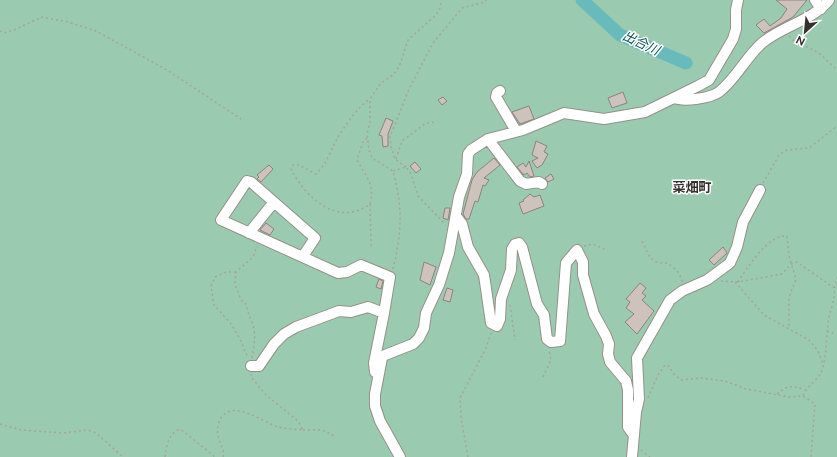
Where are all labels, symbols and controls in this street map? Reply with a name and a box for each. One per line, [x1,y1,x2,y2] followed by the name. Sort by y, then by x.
[785,12,825,52] north arrow
[620,28,664,59] water label: 出合川
[794,33,807,48] text: N
[672,180,712,195] district label: 菜畑町

